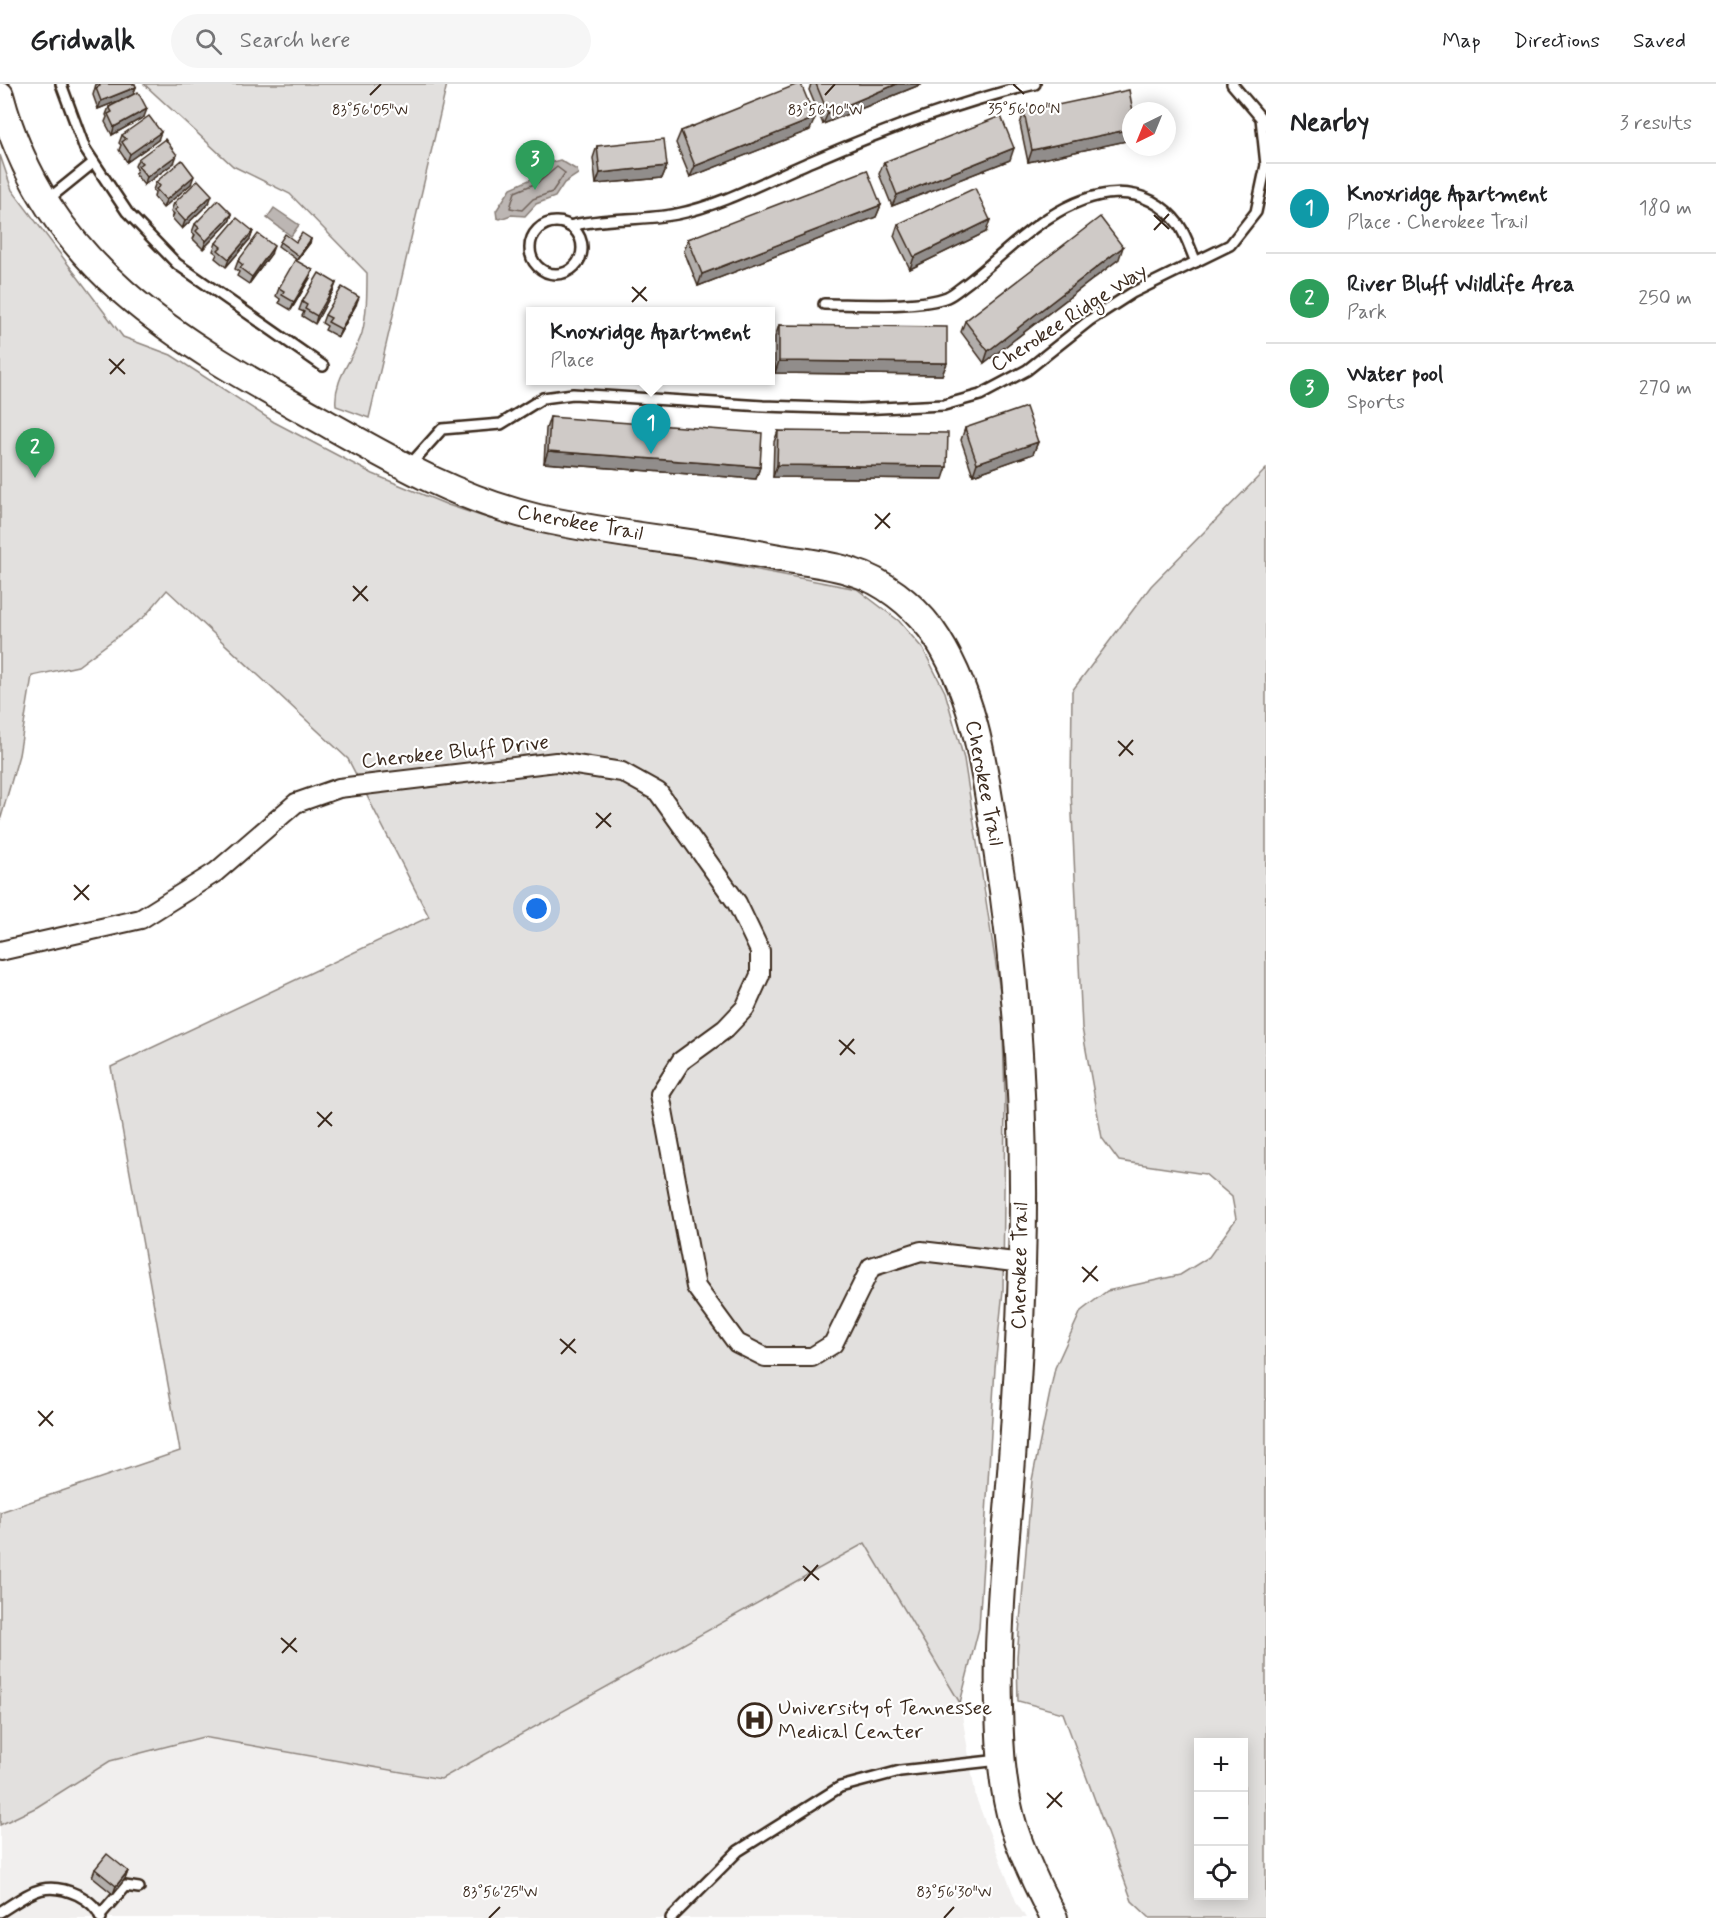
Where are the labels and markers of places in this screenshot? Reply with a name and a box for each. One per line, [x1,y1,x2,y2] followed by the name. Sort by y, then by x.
[516,141,554,190] pin: 3
[632,404,670,454] pin: 1
[15,428,54,478] pin: 2
[778,1694,992,1746] place label: University of Tennessee Medical Center
[737,1702,773,1738] hospital icon: University of Tennessee Medical Center

